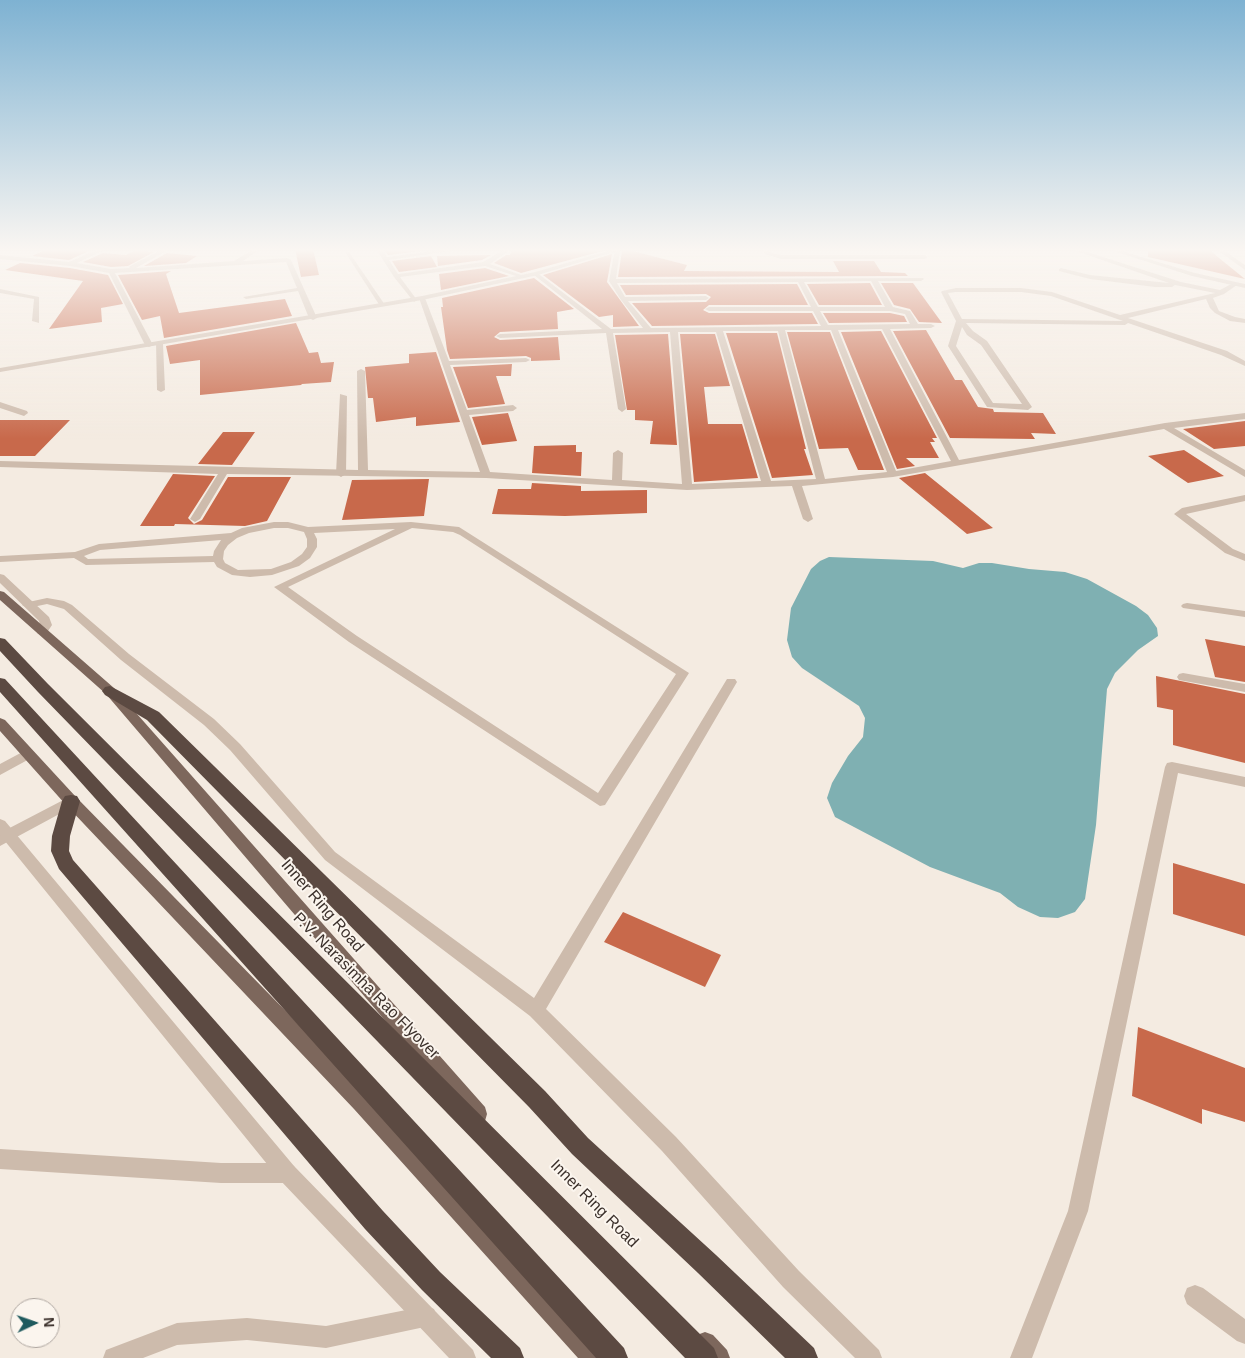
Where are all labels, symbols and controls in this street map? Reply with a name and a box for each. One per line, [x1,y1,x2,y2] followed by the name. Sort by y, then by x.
[277,856,367,956] street label: Inner Ring Road
[289,909,443,1063] street label: P.V. Narasimha Rao Flyover
[546,1156,642,1252] street label: Inner Ring Road
[10,1298,60,1348] north arrow
[41,1317,57,1328] text: N

